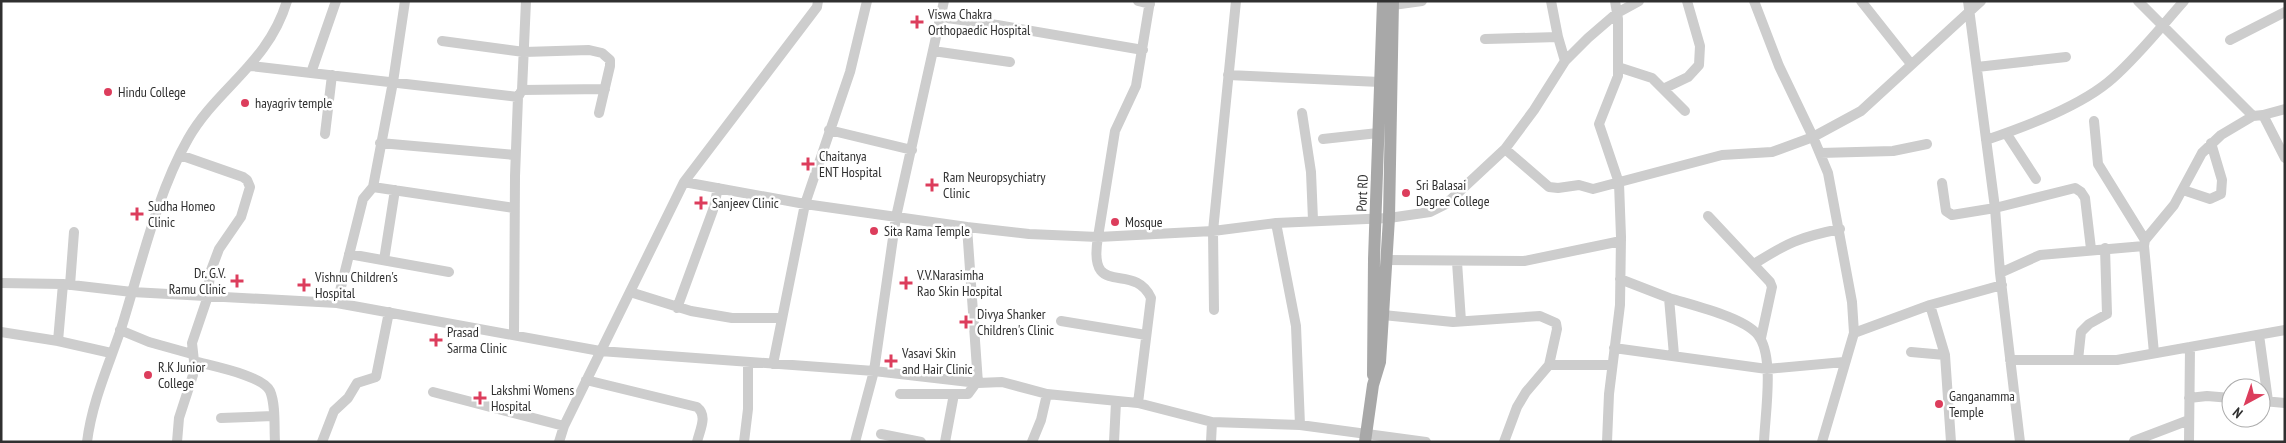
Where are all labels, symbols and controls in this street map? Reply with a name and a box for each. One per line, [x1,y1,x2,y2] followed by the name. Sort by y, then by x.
[927,5,1031,39] place label: Viswa Chakra Orthopaedic Hospital
[910,15,924,29] marker: Viswa Chakra Orthopaedic Hospital
[118,83,186,101] place label: Hindu College
[102,86,114,98] marker: Hindu College
[255,94,333,112] place label: hayagriv temple
[239,97,251,109] marker: hayagriv temple
[819,147,882,181] place label: Chaitanya ENT Hospital
[801,157,815,171] marker: Chaitanya ENT Hospital
[943,168,1046,202] place label: Ram Neuropsychiatry Clinic
[1352,174,1372,212] street label: Port RD
[1416,176,1490,210] place label: Sri Balasai Degree College
[925,178,939,192] marker: Ram Neuropsychiatry Clinic
[1400,187,1412,199] marker: Sri Balasai Degree College
[712,194,779,212] place label: Sanjeev Clinic
[694,196,708,210] marker: Sanjeev Clinic
[148,197,215,231] place label: Sudha Homeo Clinic
[130,207,144,221] marker: Sudha Homeo Clinic
[1125,213,1163,231] place label: Mosque
[1109,216,1121,228] marker: Mosque
[884,222,970,240] place label: Sita Rama Temple
[868,225,880,237] marker: Sita Rama Temple
[169,264,226,298] place label: Dr. G.V. Ramu Clinic
[916,266,1003,300] place label: V.V.Narasimha Rao Skin Hospital
[314,268,398,302] place label: Vishnu Children's Hospital
[230,274,244,288] marker: Dr. G.V. Ramu Clinic
[899,276,913,290] marker: V.V.Narasimha Rao Skin Hospital
[297,278,311,292] marker: Vishnu Children's Hospital
[977,305,1054,339] place label: Divya Shanker Children's Clinic
[959,315,973,329] marker: Divya Shanker Children's Clinic
[447,323,507,357] place label: Prasad Sarma Clinic
[429,333,443,347] marker: Prasad Sarma Clinic
[901,344,973,378] place label: Vasavi Skin and Hair Clinic
[884,354,898,368] marker: Vasavi Skin and Hair Clinic
[158,358,205,392] place label: R.K Junior College
[142,369,154,381] marker: R.K Junior College
[2221,378,2271,428] north arrow
[491,381,574,415] place label: Lakshmi Womens Hospital
[1949,387,2015,421] place label: Ganganamma Temple
[473,391,487,405] marker: Lakshmi Womens Hospital
[1933,398,1945,410] marker: Ganganamma Temple
[2229,404,2246,422] text: N

